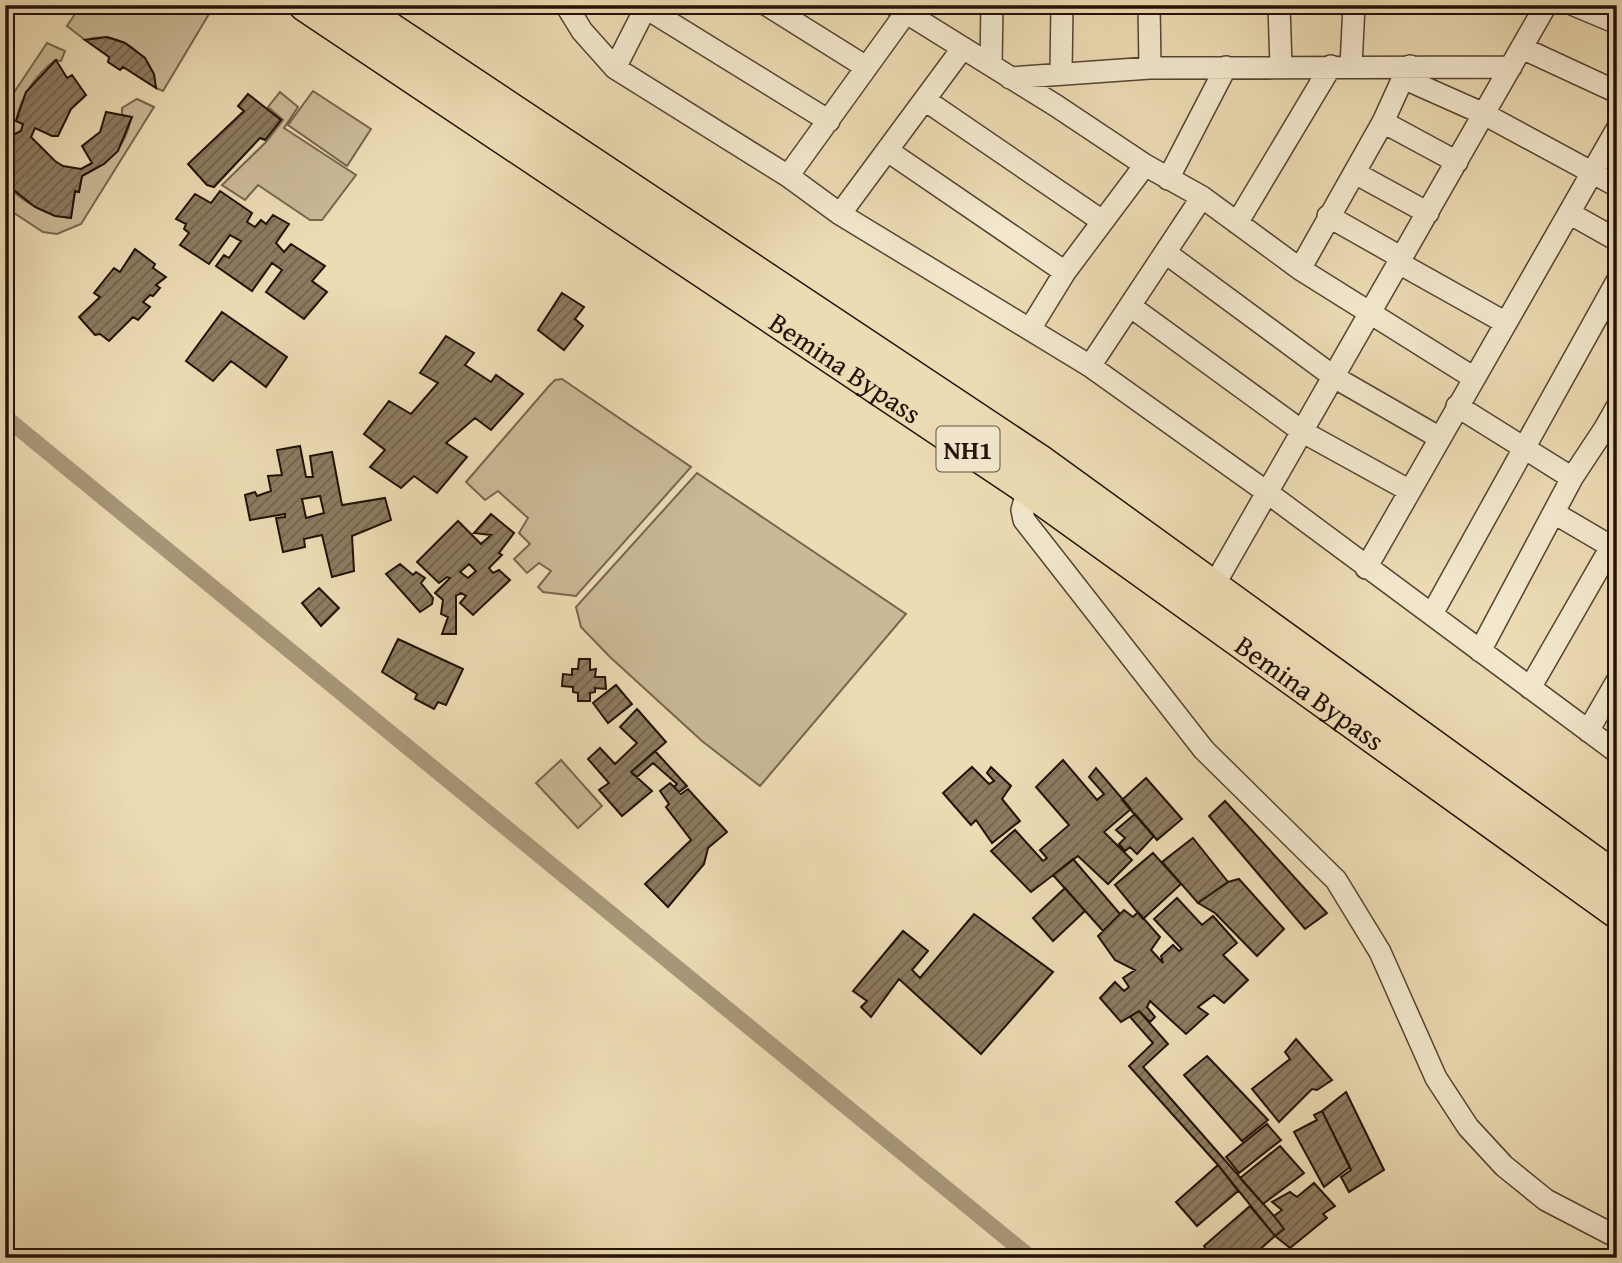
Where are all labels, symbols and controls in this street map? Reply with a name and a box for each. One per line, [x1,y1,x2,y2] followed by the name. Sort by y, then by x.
[762,301,930,433] street label: Bemina Bypass
[936,426,1000,471] road number: NH1
[1227,624,1394,760] street label: Bemina Bypass

